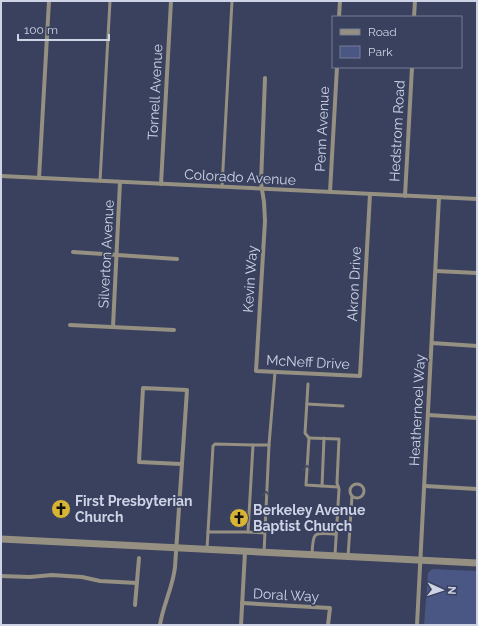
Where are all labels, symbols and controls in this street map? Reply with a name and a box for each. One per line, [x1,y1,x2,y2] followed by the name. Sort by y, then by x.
[18,16,109,42] scale bar
[332,16,462,68] legend
[24,23,58,37] text: 100 m
[368,25,397,39] text: Road
[144,44,166,140] street label: Tornell Avenue
[368,45,393,59] text: Park
[386,80,408,182] street label: Hedstrom Road
[312,86,332,172] street label: Penn Avenue
[184,166,296,188] street label: Colorado Avenue
[95,199,117,309] street label: Silverton Avenue
[240,244,260,313] street label: Kevin Way
[344,246,364,322] street label: Akron Drive
[266,352,350,372] street label: McNeff Drive
[406,353,428,466] street label: Heathernoel Way
[302,465,311,471] one-way arrow
[262,491,270,497] one-way arrow
[75,493,192,525] place label: First Presbyterian Church
[50,498,72,520] church icon: First Presbyterian Church
[253,502,366,534] place label: Berkeley Avenue Baptist Church
[228,507,250,529] church icon: Berkeley Avenue Baptist Church
[422,570,462,610] north arrow
[253,585,320,605] street label: Doral Way
[445,586,458,595] text: N

